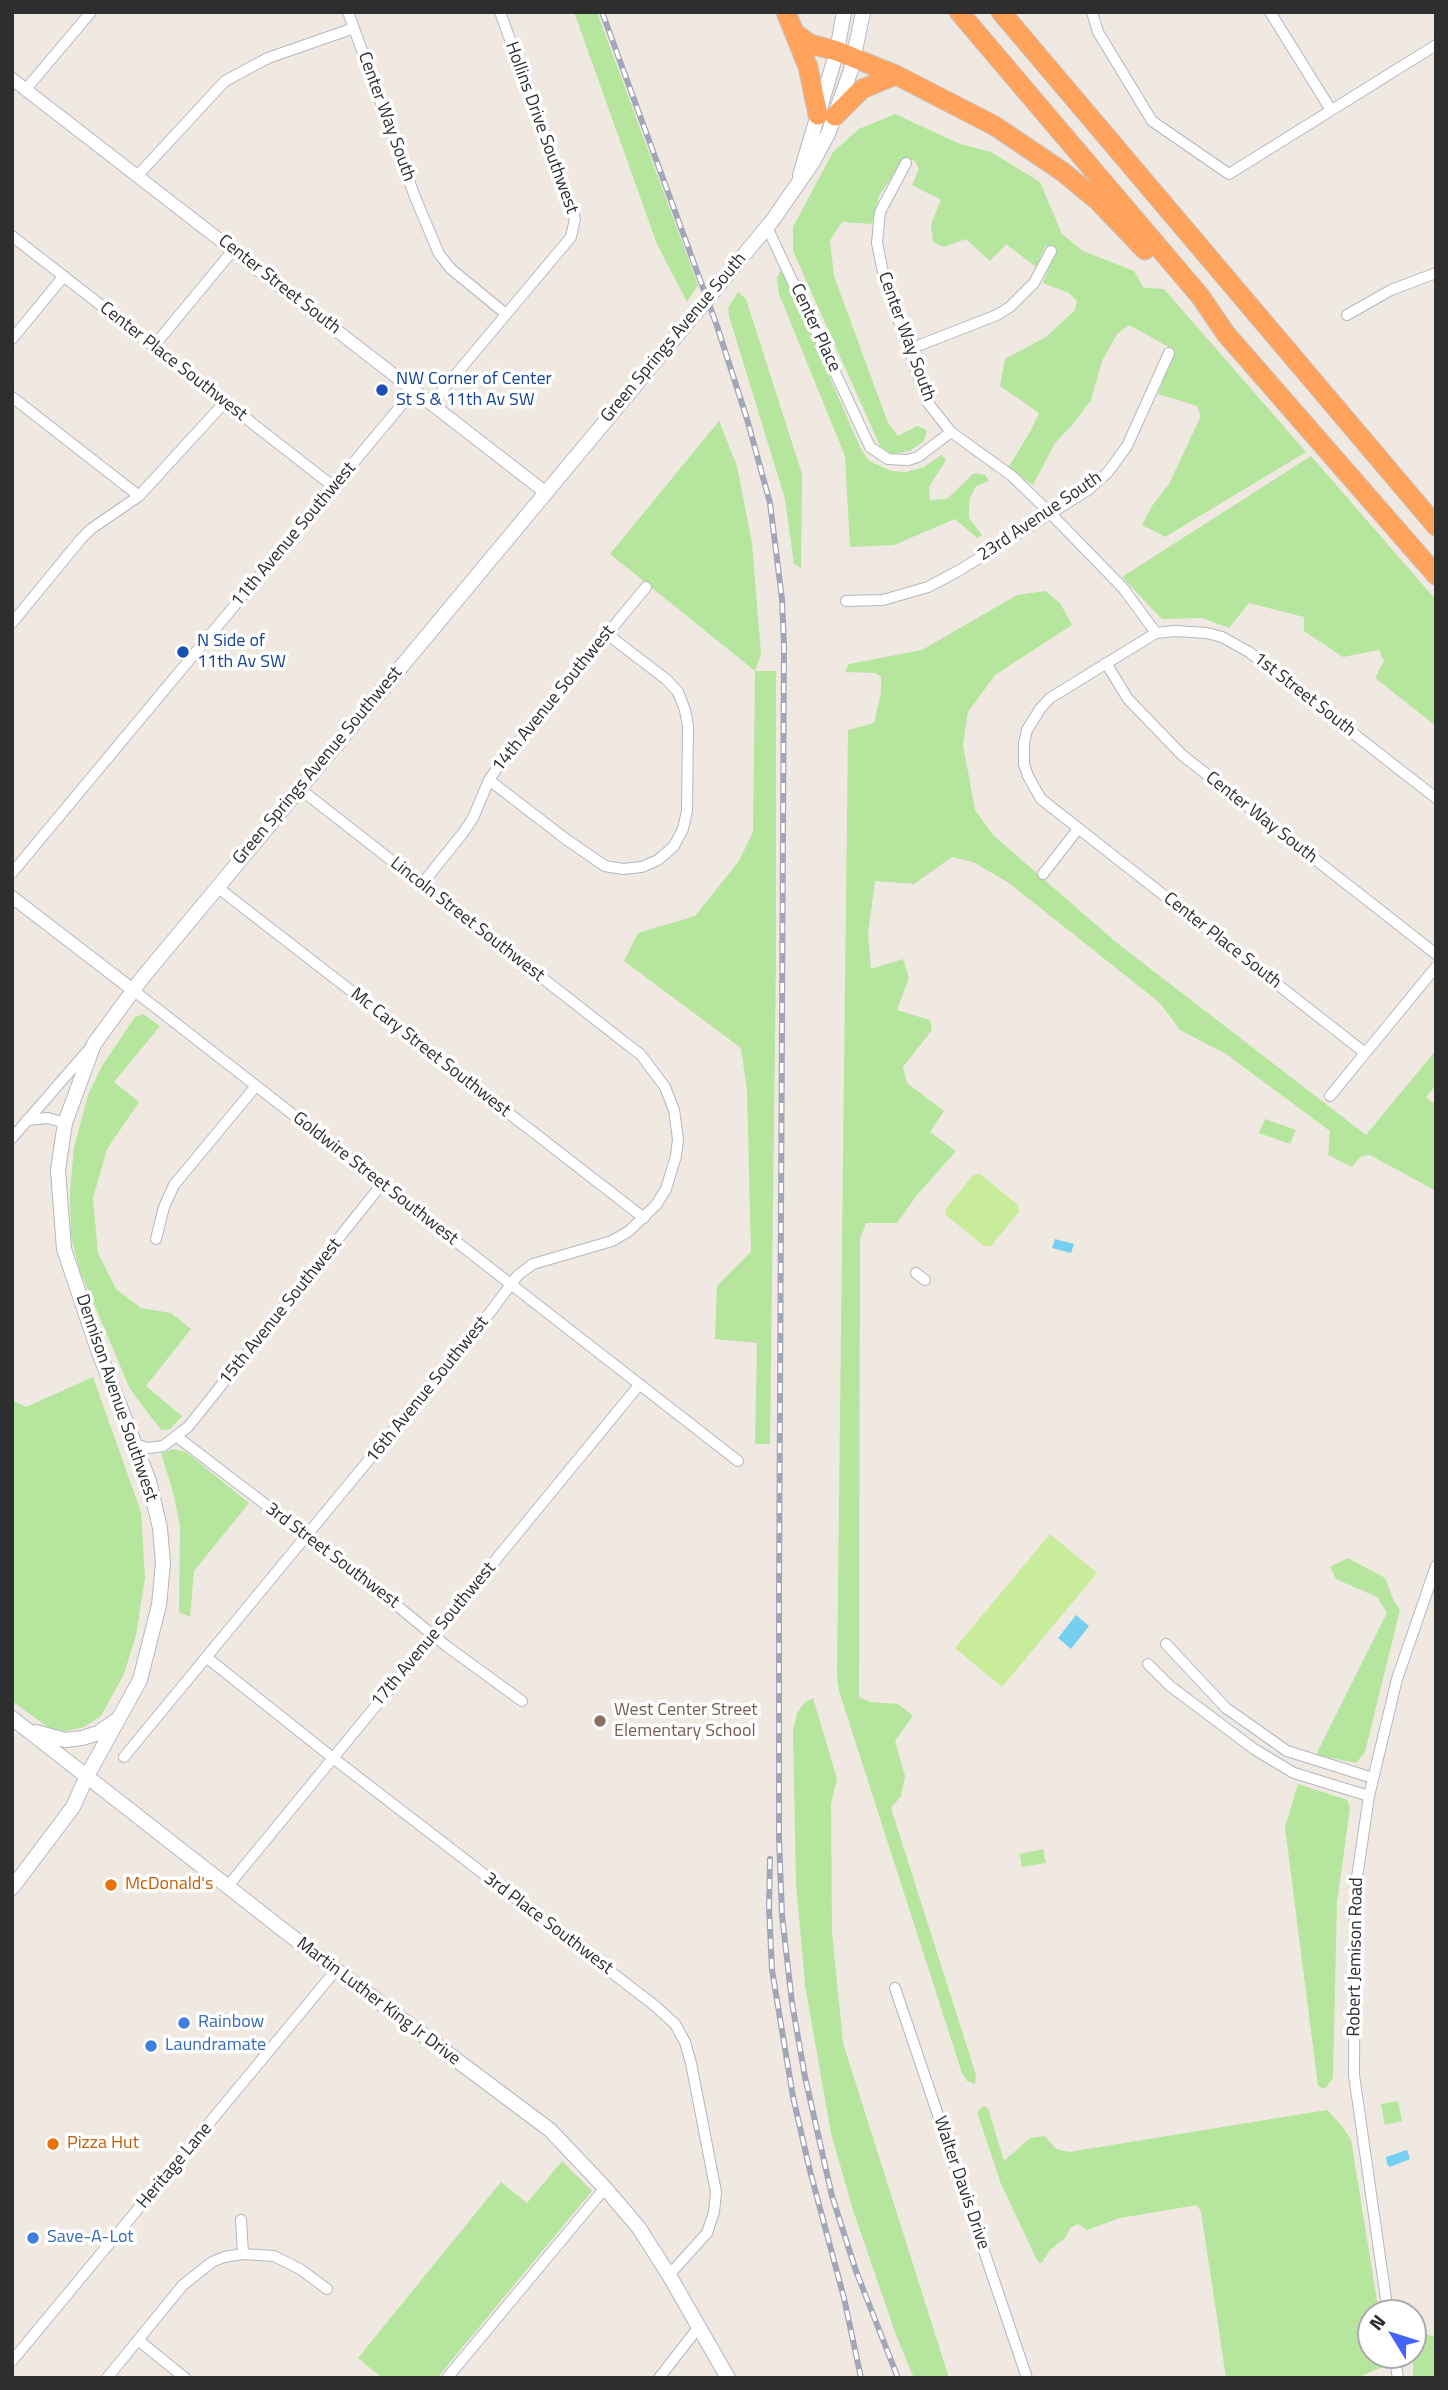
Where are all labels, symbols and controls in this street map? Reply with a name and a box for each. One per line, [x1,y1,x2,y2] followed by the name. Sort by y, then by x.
[500,39,582,217] street label: Hollins Drive Southwest
[353,49,419,185] street label: Center Way South
[214,231,344,339] street label: Center Street South
[597,249,751,427] street label: Green Springs Avenue South
[873,269,939,405] street label: Center Way South
[785,281,845,375] street label: Center Place
[95,298,251,426] street label: Center Place Southwest
[396,369,552,412] place label: NW Corner of Center St S & 11th Av SW
[374,382,390,398] marker: NW Corner of Center St S & 11th Av SW
[227,458,361,612] street label: 11th Avenue Southwest
[974,468,1106,566] street label: 23rd Avenue South
[488,621,620,777] street label: 14th Avenue Southwest
[197,631,286,674] place label: N Side of 11th Av SW
[175,644,191,660] marker: N Side of 11th Av SW
[1249,648,1359,742] street label: 1st Street South
[229,663,407,869] street label: Green Springs Avenue Southwest
[1201,768,1321,868] street label: Center Way South
[386,853,548,987] street label: Lincoln Street Southwest
[1159,888,1285,994] street label: Center Place South
[346,984,514,1122] street label: Mc Cary Street Southwest
[288,1108,462,1250] street label: Goldwire Street Southwest
[215,1234,347,1390] street label: 15th Avenue Southwest
[70,1291,162,1505] street label: Dennison Avenue Southwest
[362,1312,494,1468] street label: 16th Avenue Southwest
[261,1499,403,1613] street label: 3rd Street Southwest
[367,1558,501,1712] street label: 17th Avenue Southwest
[614,1700,758,1742] place label: West Center Street Elementary School
[592,1713,608,1729] marker: West Center Street Elementary School
[479,1868,617,1980] street label: 3rd Place Southwest
[125,1874,213,1896] place label: McDonald's
[103,1877,119,1893] marker: McDonald's
[1344,1877,1368,2037] street label: Robert Jemison Road
[292,1933,464,2071] street label: Martin Luther King Jr Drive
[198,2012,264,2034] place label: Rainbow
[176,2015,192,2031] marker: Rainbow
[165,2035,266,2057] place label: Laundramate
[143,2038,159,2054] marker: Laundramate
[928,2114,994,2252] street label: Walter Davis Drive
[133,2119,217,2213] street label: Heritage Lane
[67,2133,139,2155] place label: Pizza Hut
[45,2136,61,2152] marker: Pizza Hut
[47,2227,134,2249] place label: Save-A-Lot
[25,2230,41,2246] marker: Save-A-Lot
[1357,2299,1427,2369] north arrow
[1361,2308,1392,2336] text: N

